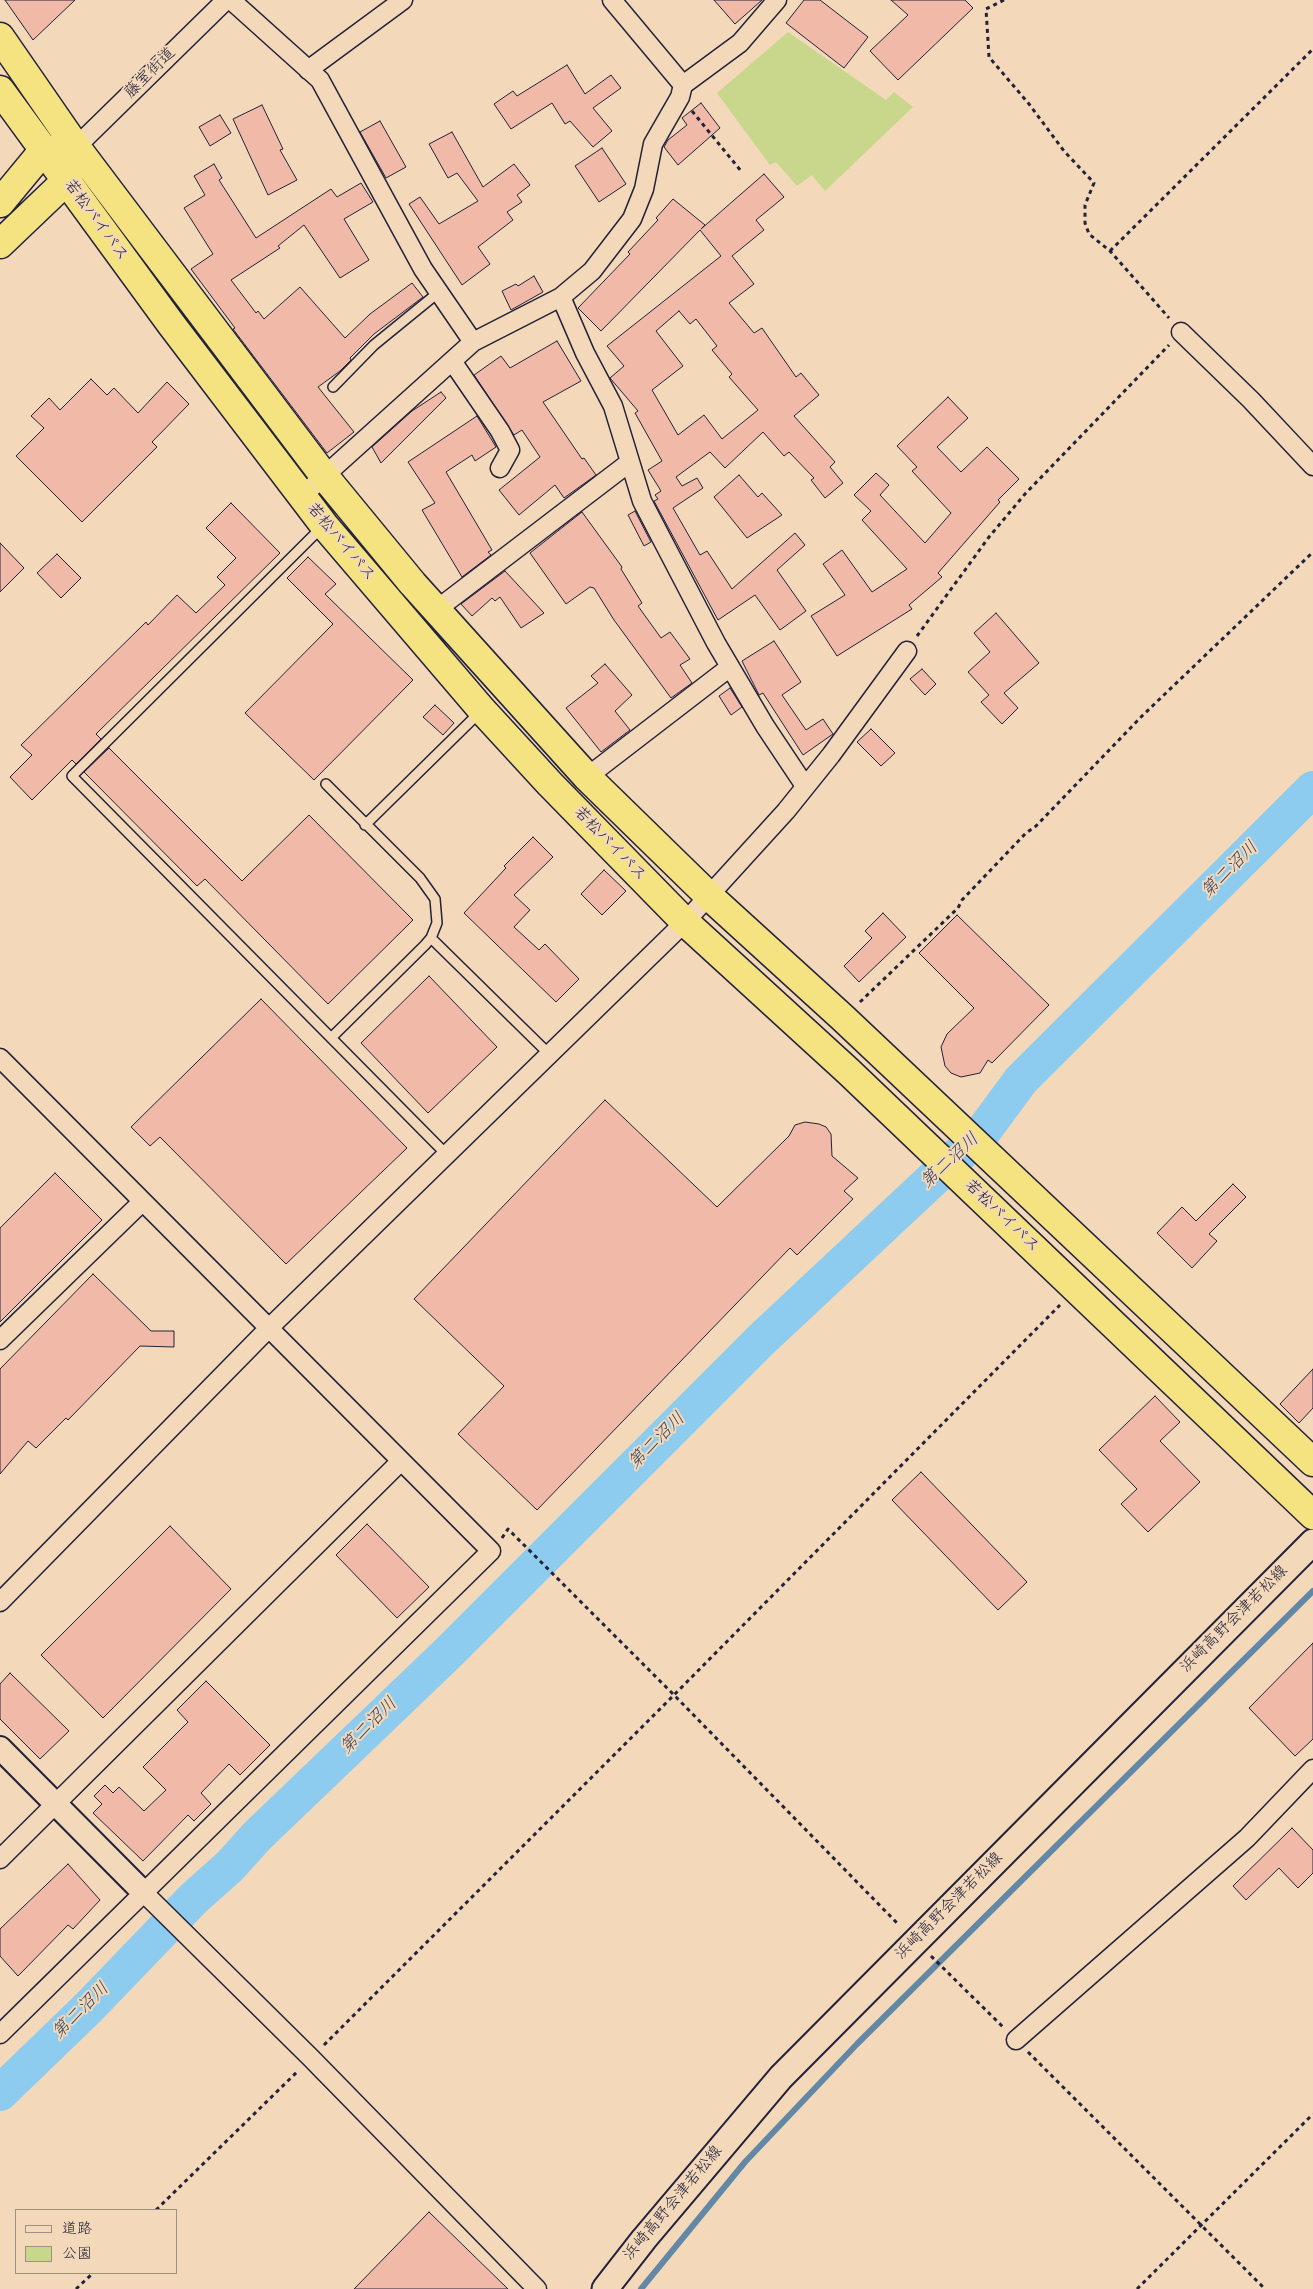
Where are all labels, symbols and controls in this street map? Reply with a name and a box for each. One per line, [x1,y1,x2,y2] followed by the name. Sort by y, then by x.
[122,45,180,103] street label: 藤室街道
[59,177,131,265] street label: 若松バイパス
[302,500,378,586] street label: 若松バイパス
[569,804,649,886] street label: 若松バイパス
[1198,838,1264,904] water label: 第二沼川
[917,1130,985,1194] water label: 第二沼川
[960,1177,1042,1257] street label: 若松バイパス
[625,1409,691,1475] water label: 第二沼川
[1177,1562,1293,1678] street label: 浜崎高野会津若松線
[337,1694,403,1760] water label: 第二沼川
[892,1849,1008,1965] street label: 浜崎高野会津若松線
[49,1979,115,2045] water label: 第二沼川
[620,2143,728,2265] street label: 浜崎高野会津若松線
[15,2209,178,2274] legend
[62,2217,92,2241] text: 道路
[62,2242,92,2266] text: 公園

